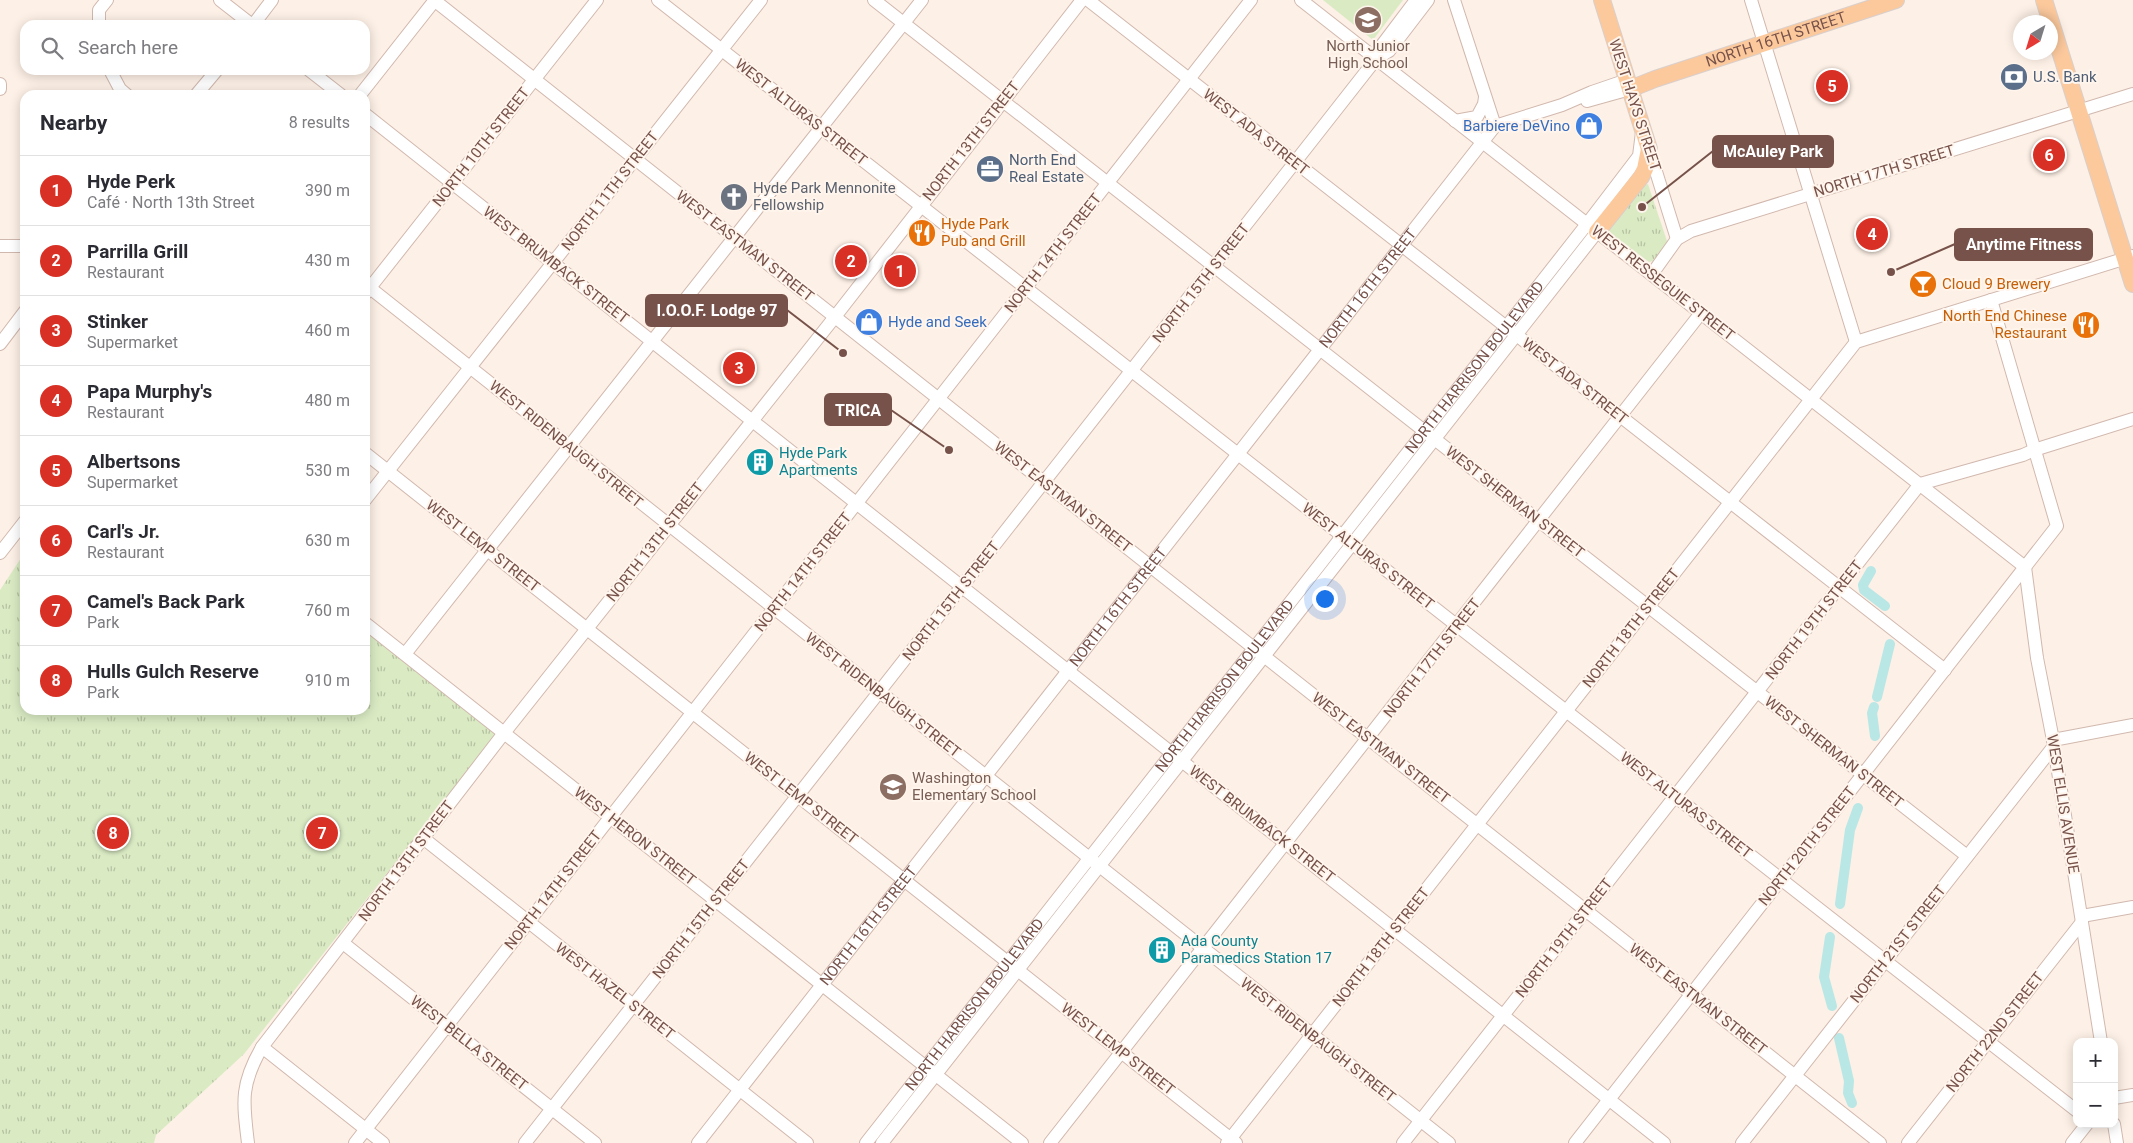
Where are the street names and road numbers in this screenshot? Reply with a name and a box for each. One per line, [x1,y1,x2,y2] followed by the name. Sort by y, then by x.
[1703,8,1848,71] street label: NORTH 16TH STREET
[1605,37,1665,173] street label: WEST HAYS STREET
[731,55,871,169] street label: WEST ALTURAS STREET
[919,78,1023,204] street label: NORTH 13TH STREET
[429,84,533,210] street label: NORTH 10TH STREET
[1199,85,1313,179] street label: WEST ADA STREET
[558,128,662,254] street label: NORTH 11TH STREET
[1811,141,1957,201] street label: NORTH 17TH STREET
[672,187,818,305] street label: WEST EASTMAN STREET
[1001,190,1105,316] street label: NORTH 14TH STREET
[480,203,632,327] street label: WEST BRUMBACK STREET
[1149,220,1253,346] street label: NORTH 15TH STREET
[1588,221,1738,345] street label: WEST RESSEGUIE STREET
[1316,225,1420,351] street label: NORTH 16TH STREET
[1402,278,1548,457] street label: NORTH HARRISON BOULEVARD
[1518,334,1632,428] street label: WEST ADA STREET
[486,377,646,511] street label: WEST RIDENBAUGH STREET
[990,438,1136,556] street label: WEST EASTMAN STREET
[1442,442,1588,562] street label: WEST SHERMAN STREET
[603,479,707,605] street label: NORTH 13TH STREET
[423,496,543,596] street label: WEST LEMP STREET
[1298,499,1438,613] street label: WEST ALTURAS STREET
[751,509,855,635] street label: NORTH 14TH STREET
[899,538,1003,664] street label: NORTH 15TH STREET
[1066,544,1170,670] street label: NORTH 16TH STREET
[1762,557,1866,683] street label: NORTH 19TH STREET
[1579,565,1683,691] street label: NORTH 18TH STREET
[1380,595,1484,721] street label: NORTH 17TH STREET
[1152,596,1298,776] street label: NORTH HARRISON BOULEVARD
[802,629,964,761] street label: WEST RIDENBAUGH STREET
[1308,689,1454,807] street label: WEST EASTMAN STREET
[1761,692,1907,812] street label: WEST SHERMAN STREET
[2043,733,2083,875] street label: WEST ELLIS AVENUE
[741,748,861,848] street label: WEST LEMP STREET
[1616,748,1756,862] street label: WEST ALTURAS STREET
[1186,762,1338,886] street label: WEST BRUMBACK STREET
[571,783,700,889] street label: WEST HERON STREET
[1755,783,1859,909] street label: NORTH 20TH STREET
[355,797,457,925] street label: NORTH 13TH STREET
[501,827,605,953] street label: NORTH 14TH STREET
[649,856,753,982] street label: NORTH 15TH STREET
[816,862,921,989] street label: NORTH 16TH STREET
[1512,875,1616,1001] street label: NORTH 19TH STREET
[1846,882,1950,1006] street label: NORTH 21ST STREET
[1329,884,1433,1010] street label: NORTH 18TH STREET
[902,915,1048,1094] street label: NORTH HARRISON BOULEVARD
[552,939,678,1043] street label: WEST HAZEL STREET
[1625,940,1771,1058] street label: WEST EASTMAN STREET
[1943,968,2048,1096] street label: NORTH 22ND STREET
[1237,974,1399,1106] street label: WEST RIDENBAUGH STREET
[407,992,531,1094] street label: WEST BELLA STREET
[1058,999,1178,1099] street label: WEST LEMP STREET

